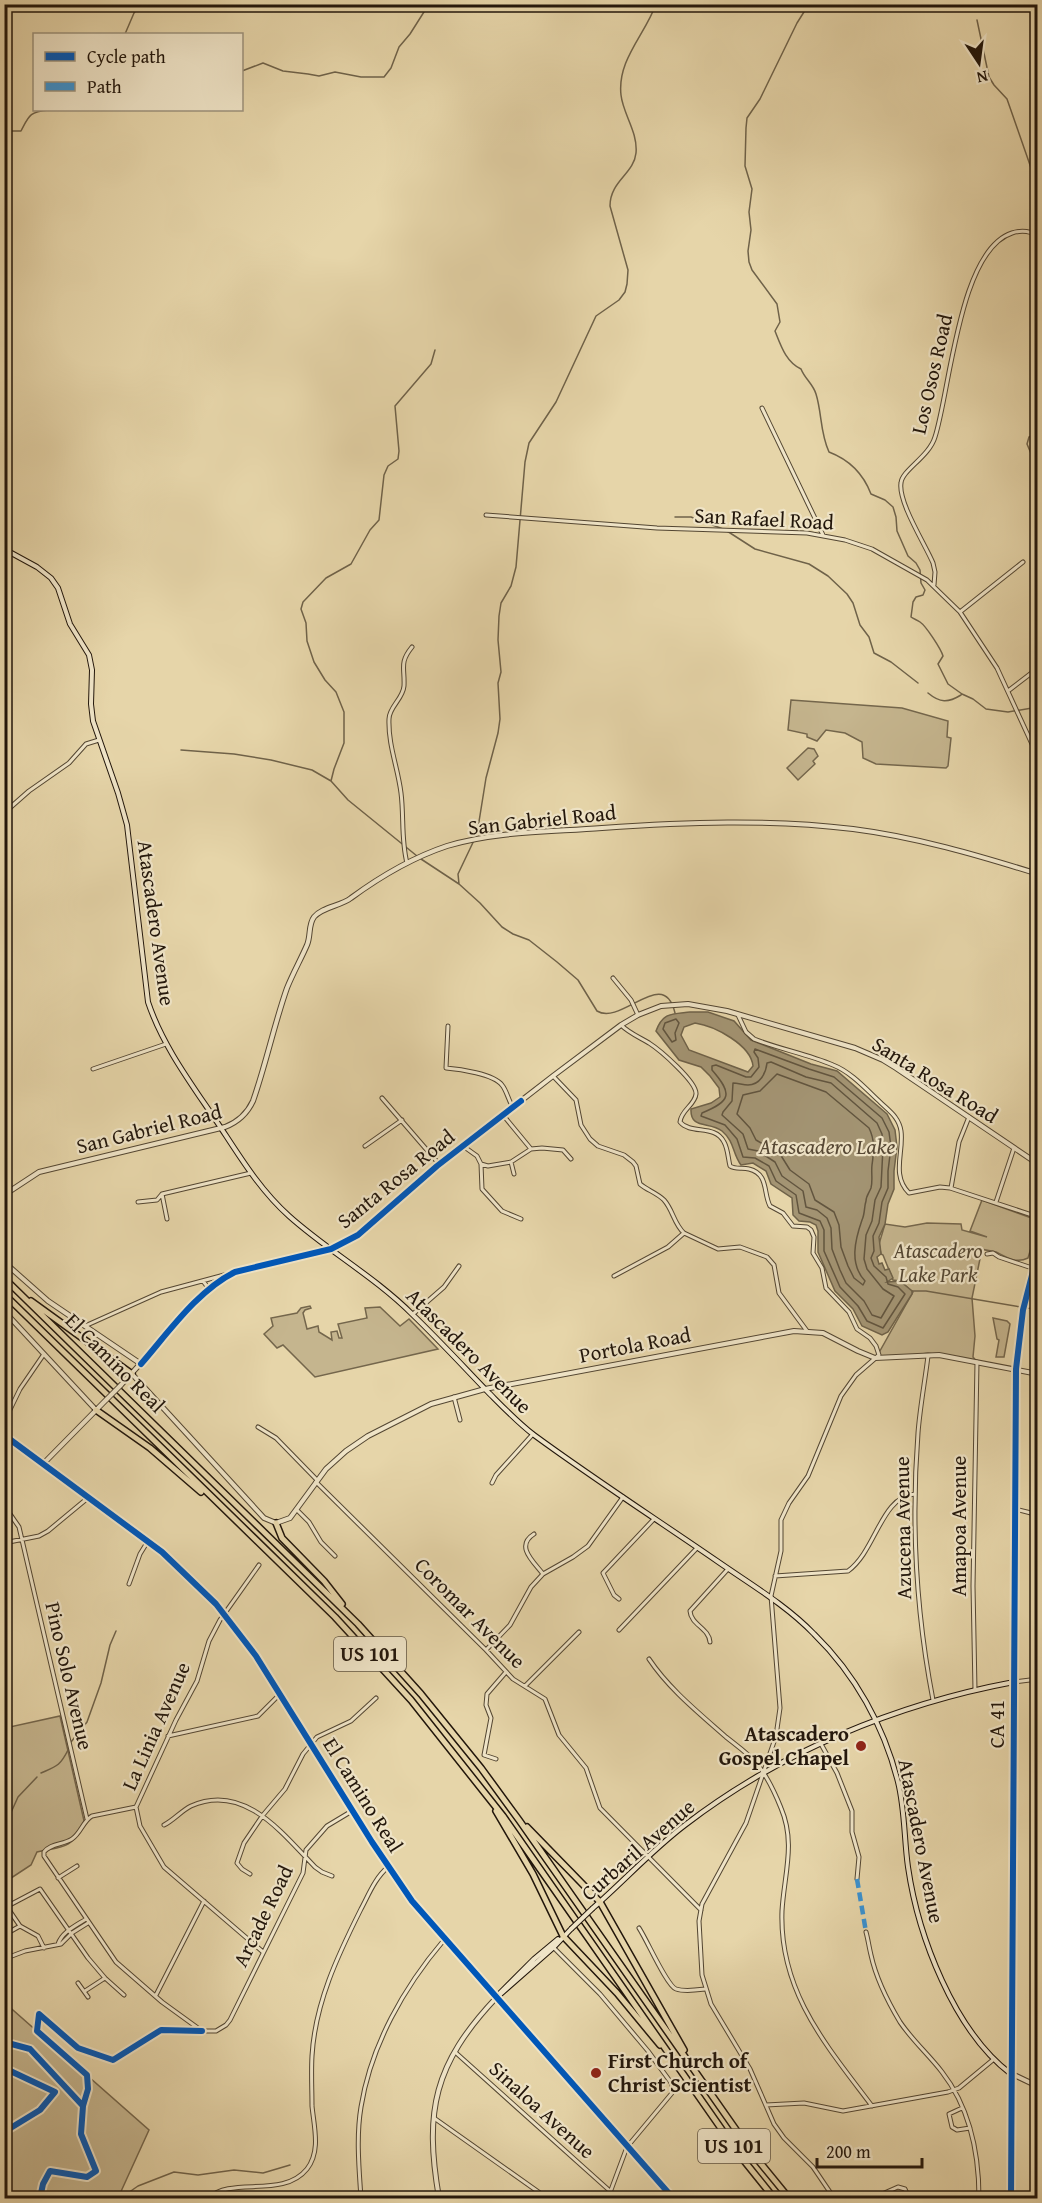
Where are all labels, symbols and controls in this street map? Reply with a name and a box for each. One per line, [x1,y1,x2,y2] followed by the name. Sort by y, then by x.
[33,33,243,111] legend
[949,33,1009,93] north arrow
[87,43,166,70] text: Cycle path
[974,65,990,91] text: N
[87,73,122,100] text: Path
[903,310,961,437] street label: Los Osos Road
[694,499,835,538] street label: San Rafael Road
[466,796,618,843] street label: San Gabriel Road
[130,838,183,1008] street label: Atascadero Avenue
[866,1028,1005,1131] street label: Santa Rosa Road
[73,1095,226,1162] street label: San Gabriel Road
[330,1121,462,1236] street label: Santa Rosa Road
[758,1130,896,1162] water label: Atascadero Lake
[892,1235,983,1290] park label: Atascadero Lake Park
[399,1281,539,1421] street label: Atascadero Avenue
[58,1306,172,1420] street label: El Camino Real
[576,1318,694,1371] street label: Portola Road
[943,1455,974,1596] street label: Amapoa Avenue
[886,1456,919,1600] street label: Azucena Avenue
[408,1550,533,1675] street label: Coromar Avenue
[37,1599,102,1753] street label: Pino Solo Avenue
[334,1637,406,1671] road number: US 101
[113,1656,198,1795] street label: La Linia Avenue
[981,1700,1012,1748] street label: CA 41
[719,1718,849,1773] place label: Atascadero Gospel Chapel
[316,1731,411,1858] street label: El Camino Real
[854,1739,868,1753] marker: Atascadero Gospel Chapel
[890,1756,953,1926] street label: Atascadero Avenue
[574,1791,701,1908] street label: Curbaril Avenue
[225,1859,301,1972] street label: Arcade Road
[608,2045,751,2100] place label: First Church of Christ Scientist
[482,2053,602,2166] street label: Sinaloa Avenue
[589,2066,603,2080] marker: First Church of Christ Scientist
[698,2129,770,2163] road number: US 101
[817,2131,922,2169] scale bar
[826,2138,871,2165] text: 200 m

